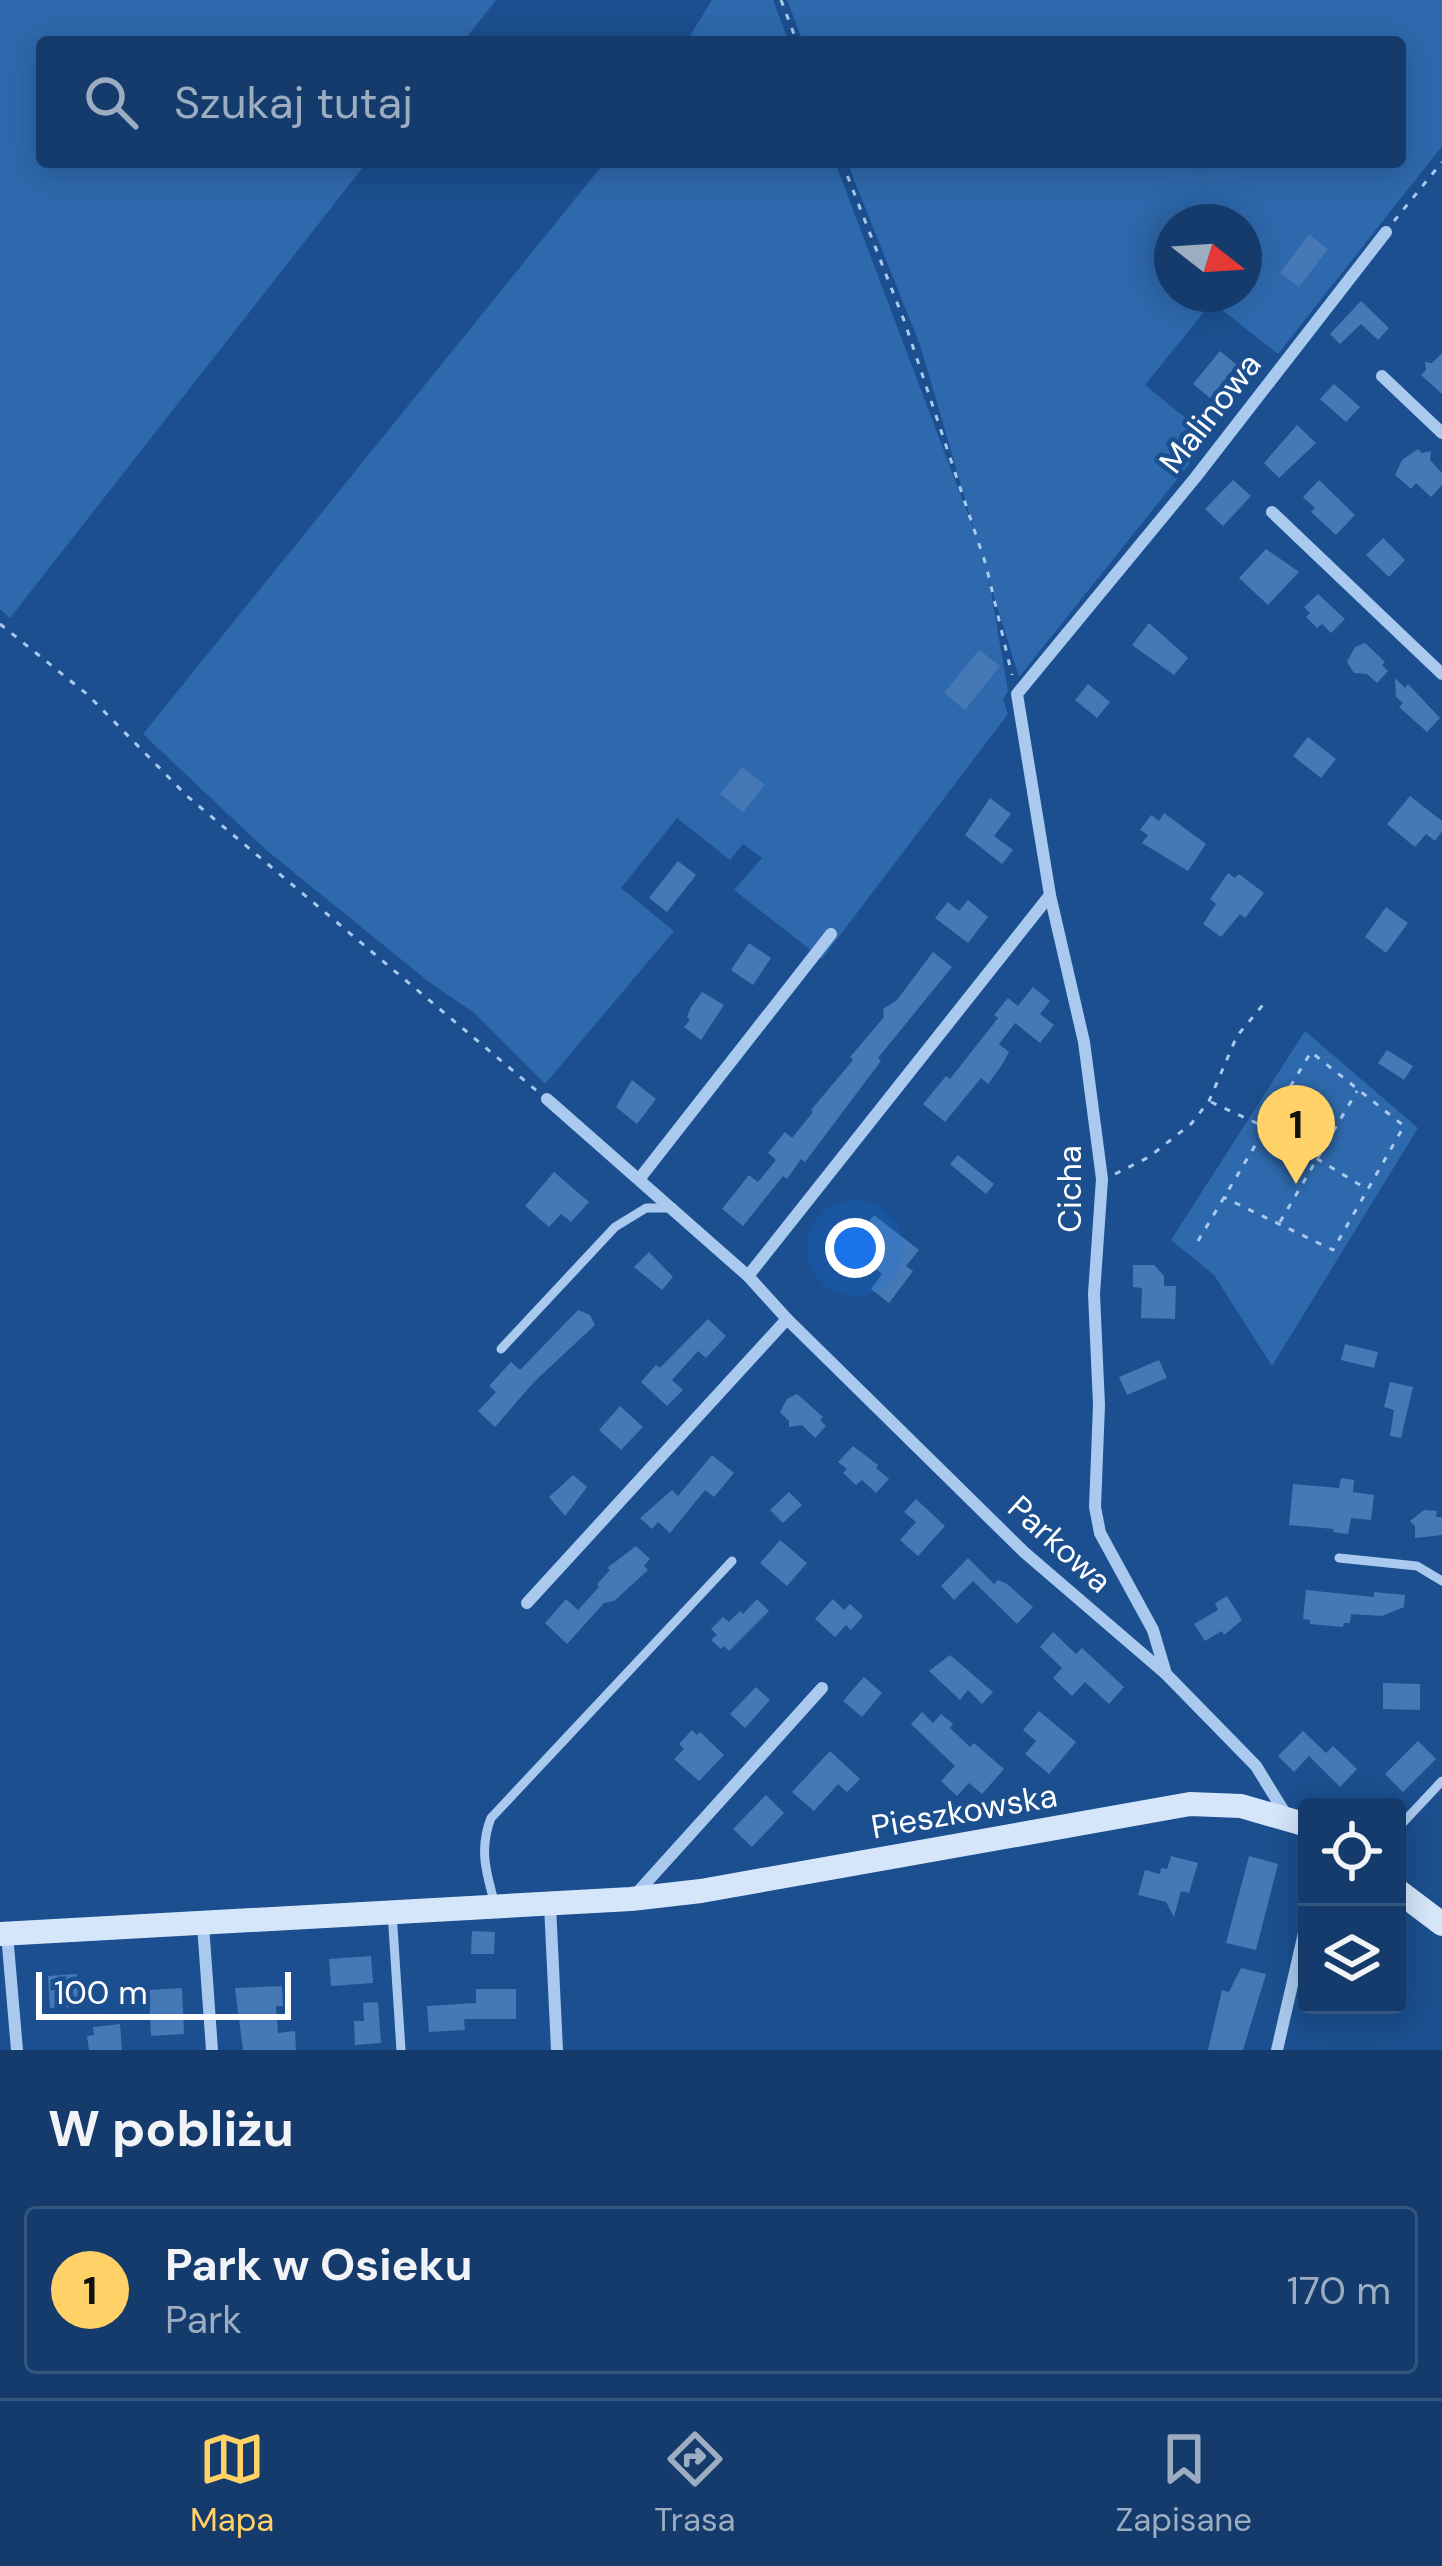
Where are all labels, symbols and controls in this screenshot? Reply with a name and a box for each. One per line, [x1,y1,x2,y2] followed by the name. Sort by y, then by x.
[36,36,1406,168] search box
[78,69,144,135] icon: search
[174,73,413,132] text: Szukaj tutaj
[1154,204,1262,312] north arrow
[1150,344,1270,482] street label: Malinowa
[1257,1085,1335,1184] pin: 1
[1048,1145,1091,1233] street label: Cicha
[825,1218,885,1278] your location
[999,1486,1121,1602] street label: Parkowa
[868,1773,1060,1849] street label: Pieszkowska
[1298,1798,1406,2014] map controls
[1298,1798,1406,1906] button: locate
[1298,1906,1406,2014] button: layers
[36,1966,291,2019] scale bar
[54,1971,148,2014] text: 100 m
[48,2095,294,2162] text: W pobliżu
[165,2235,472,2294] text: Park w Osieku
[83,2265,97,2316] text: 1
[1287,2265,1391,2316] text: 170 m
[165,2294,242,2345] text: Park
[190,2426,274,2541] tab: Mapa
[654,2426,736,2541] tab: Trasa
[1115,2426,1252,2541] tab: Zapisane

